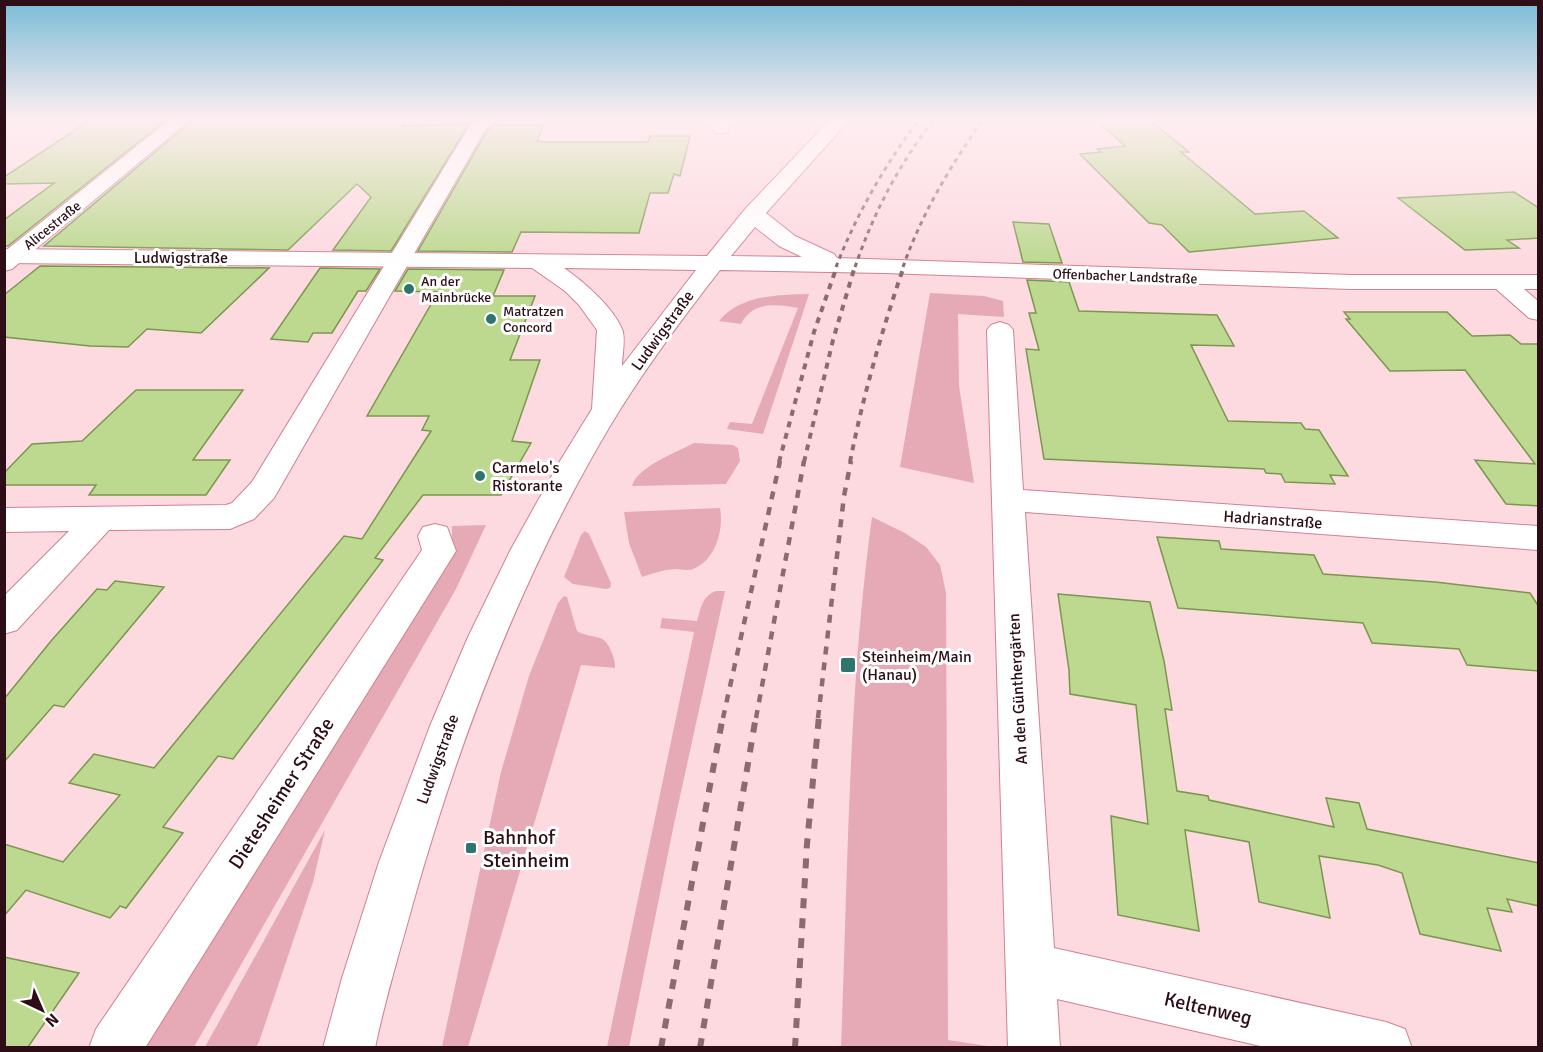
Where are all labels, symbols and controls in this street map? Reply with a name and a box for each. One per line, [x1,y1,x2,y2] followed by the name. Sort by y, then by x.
[20,197,84,254] street label: Alicestraße
[134,248,228,268] street label: Ludwigstraße
[1052,265,1198,288] street label: Offenbacher Landstraße
[421,273,491,306] place label: An der Mainbrücke
[402,282,416,296] marker: An der Mainbrücke
[627,287,699,375] street label: Ludwigstraße
[503,303,564,336] place label: Matratzen Concord
[484,312,498,326] marker: Matratzen Concord
[492,458,563,496] place label: Carmelo's Ristorante
[473,469,487,483] marker: Carmelo's Ristorante
[1223,507,1323,533] street label: Hadrianstraße
[1004,613,1032,765] street label: An den Günthergärten
[862,647,972,685] place label: Steinheim/Main (Hanau)
[839,656,857,674] marker: Steinheim/Main (Hanau)
[412,712,463,807] street label: Ludwigstraße
[223,713,340,874] street label: Dietesheimer Straße
[483,825,570,873] place label: Bahnhof Steinheim
[464,841,478,855] marker: Bahnhof Steinheim
[12,980,72,1040] north arrow
[1162,986,1254,1031] street label: Keltenweg
[41,1009,63,1031] text: N

